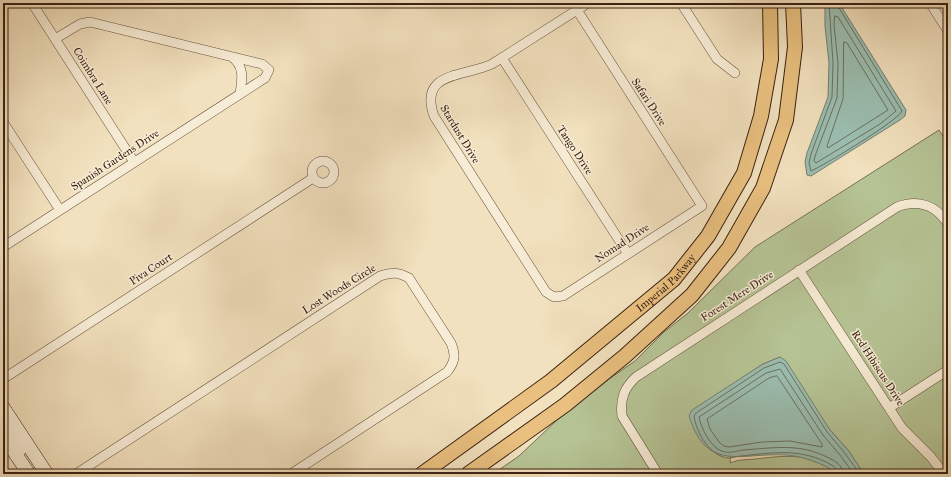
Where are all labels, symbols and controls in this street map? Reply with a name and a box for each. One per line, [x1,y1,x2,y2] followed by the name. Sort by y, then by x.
[70,45,116,107] street label: Coimbra Lane
[629,76,669,129] street label: Safari Drive
[437,102,483,166] street label: Stardust Drive
[554,123,596,177] street label: Tango Drive
[68,126,162,193] street label: Spanish Gardens Drive
[592,220,652,265] street label: Nomad Drive
[127,250,175,288] street label: Piva Court
[633,251,698,315] street label: Imperial Parkway
[300,261,378,317] street label: Lost Woods Circle
[698,268,776,324] street label: Forest Mere Drive
[849,328,907,408] street label: Red Hibiscus Drive

